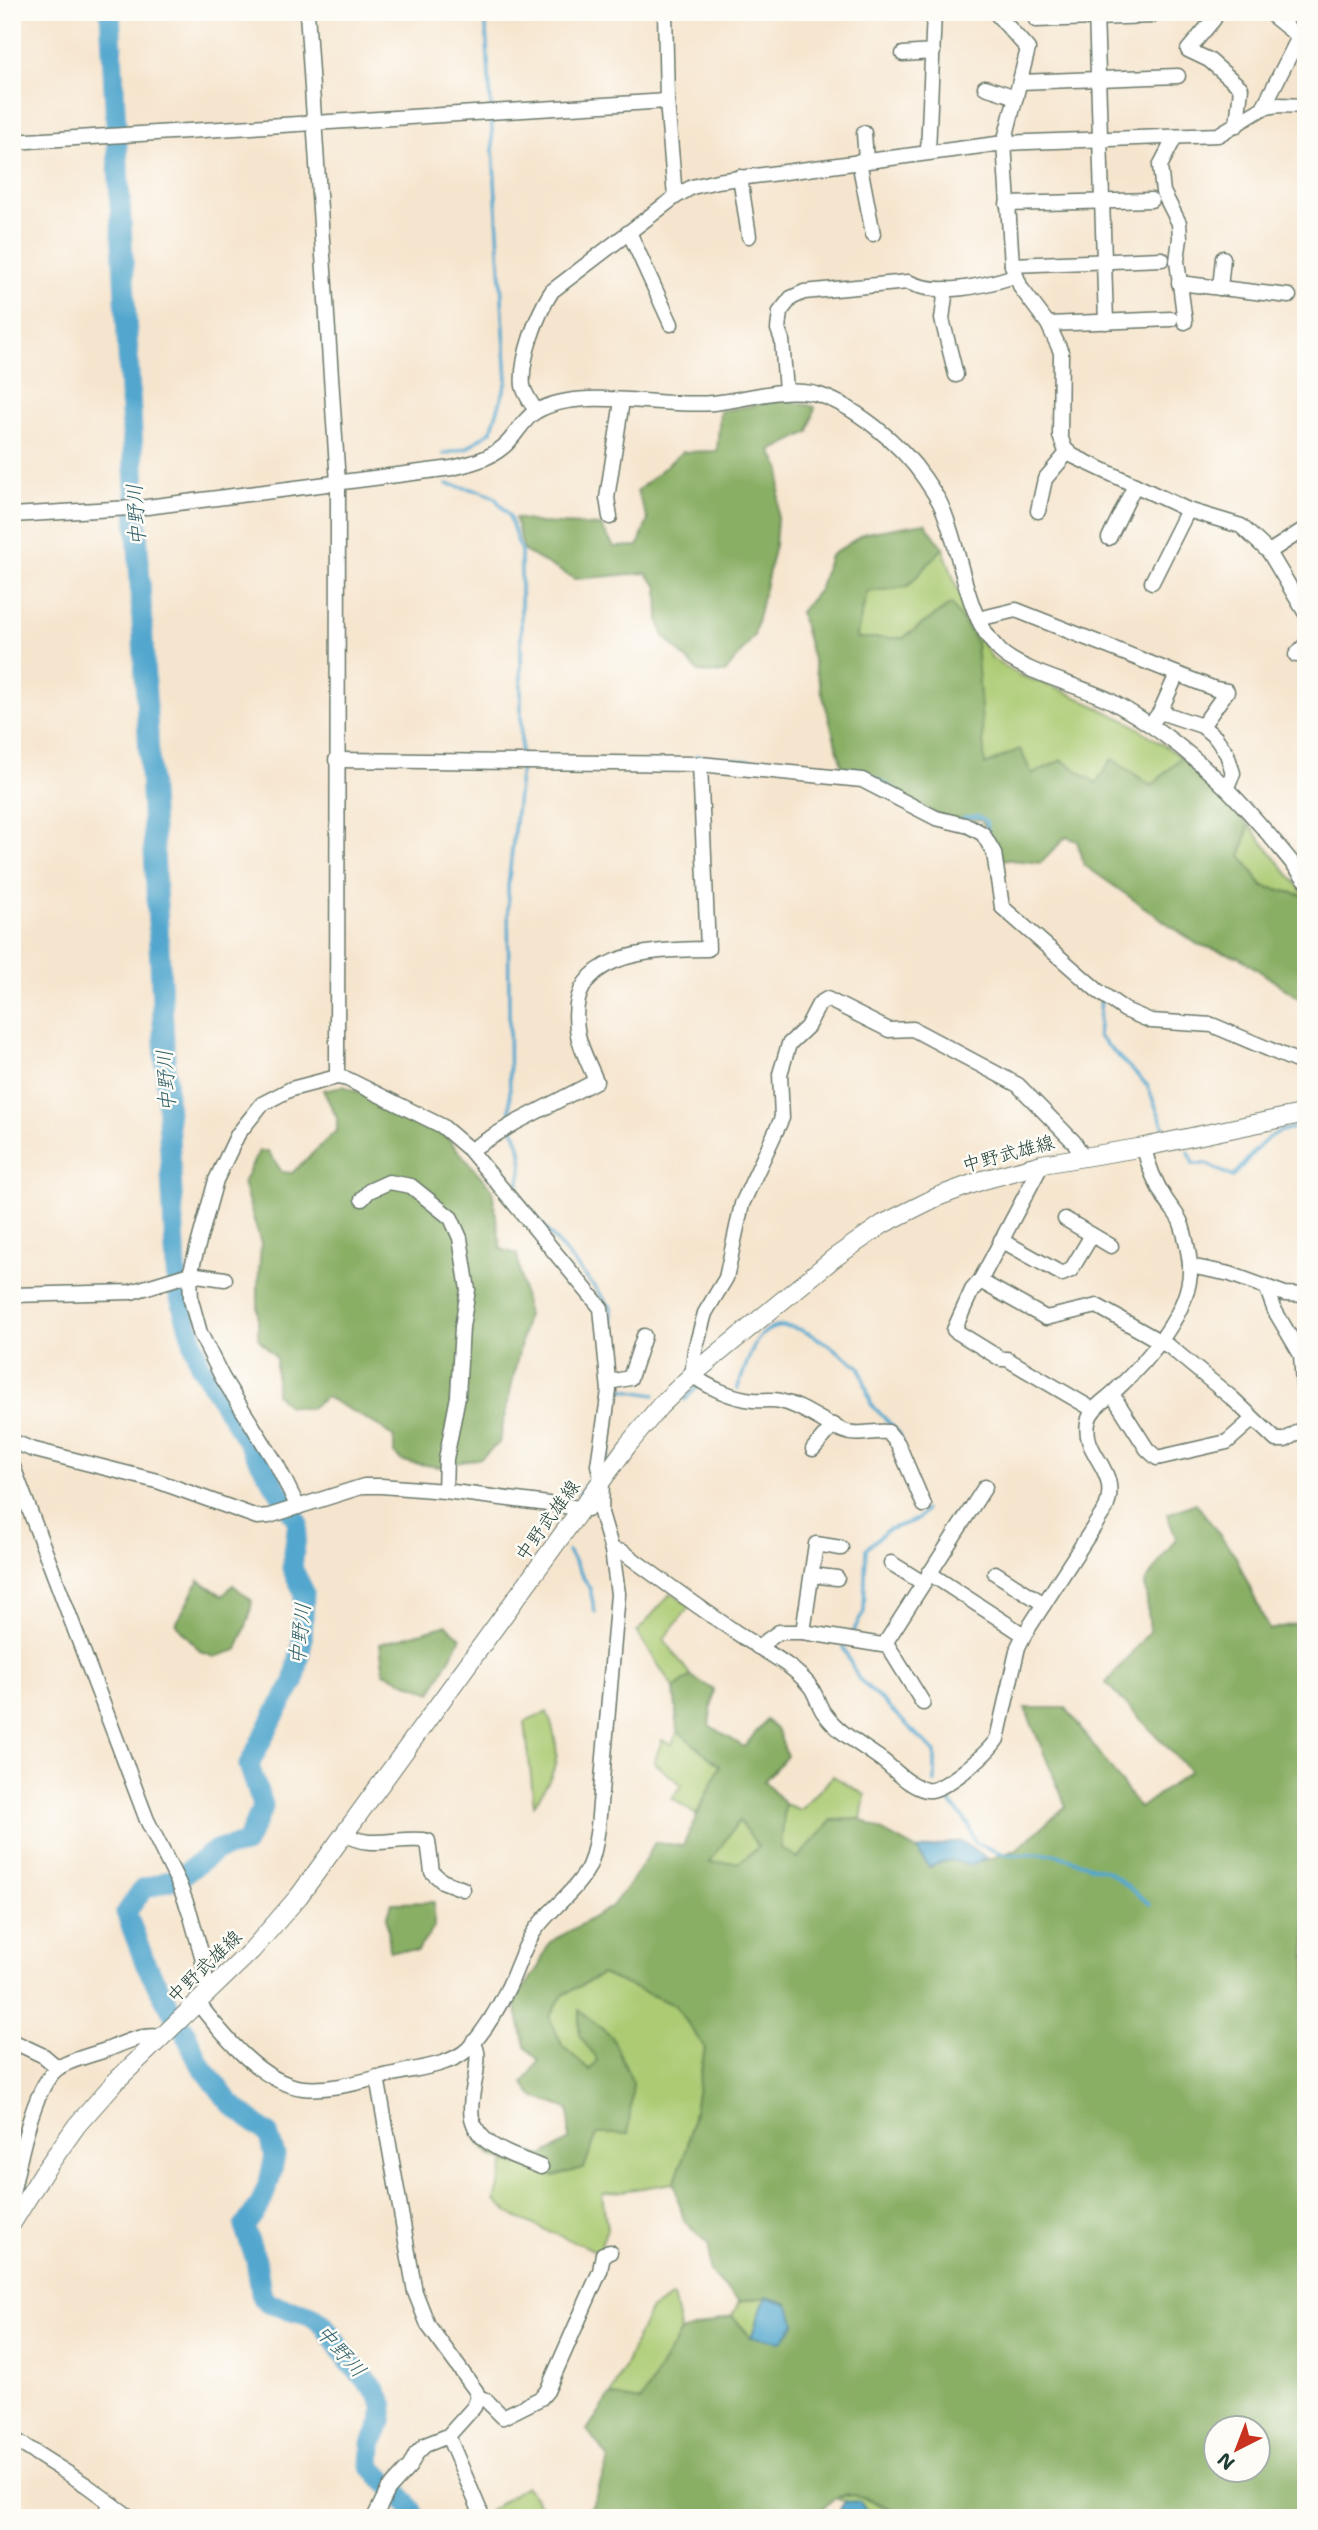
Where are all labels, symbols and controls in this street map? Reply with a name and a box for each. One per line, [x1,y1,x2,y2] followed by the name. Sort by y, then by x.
[120,483,152,547] water label: 中野川
[150,1049,182,1113] water label: 中野川
[959,1129,1057,1178] street label: 中野武雄線
[509,1475,585,1566] street label: 中野武雄線
[283,1601,317,1667] water label: 中野川
[161,1924,247,2008] street label: 中野武雄線
[310,2318,372,2384] water label: 中野川
[1202,2414,1272,2484] north arrow
[1212,2447,1240,2476] text: N

